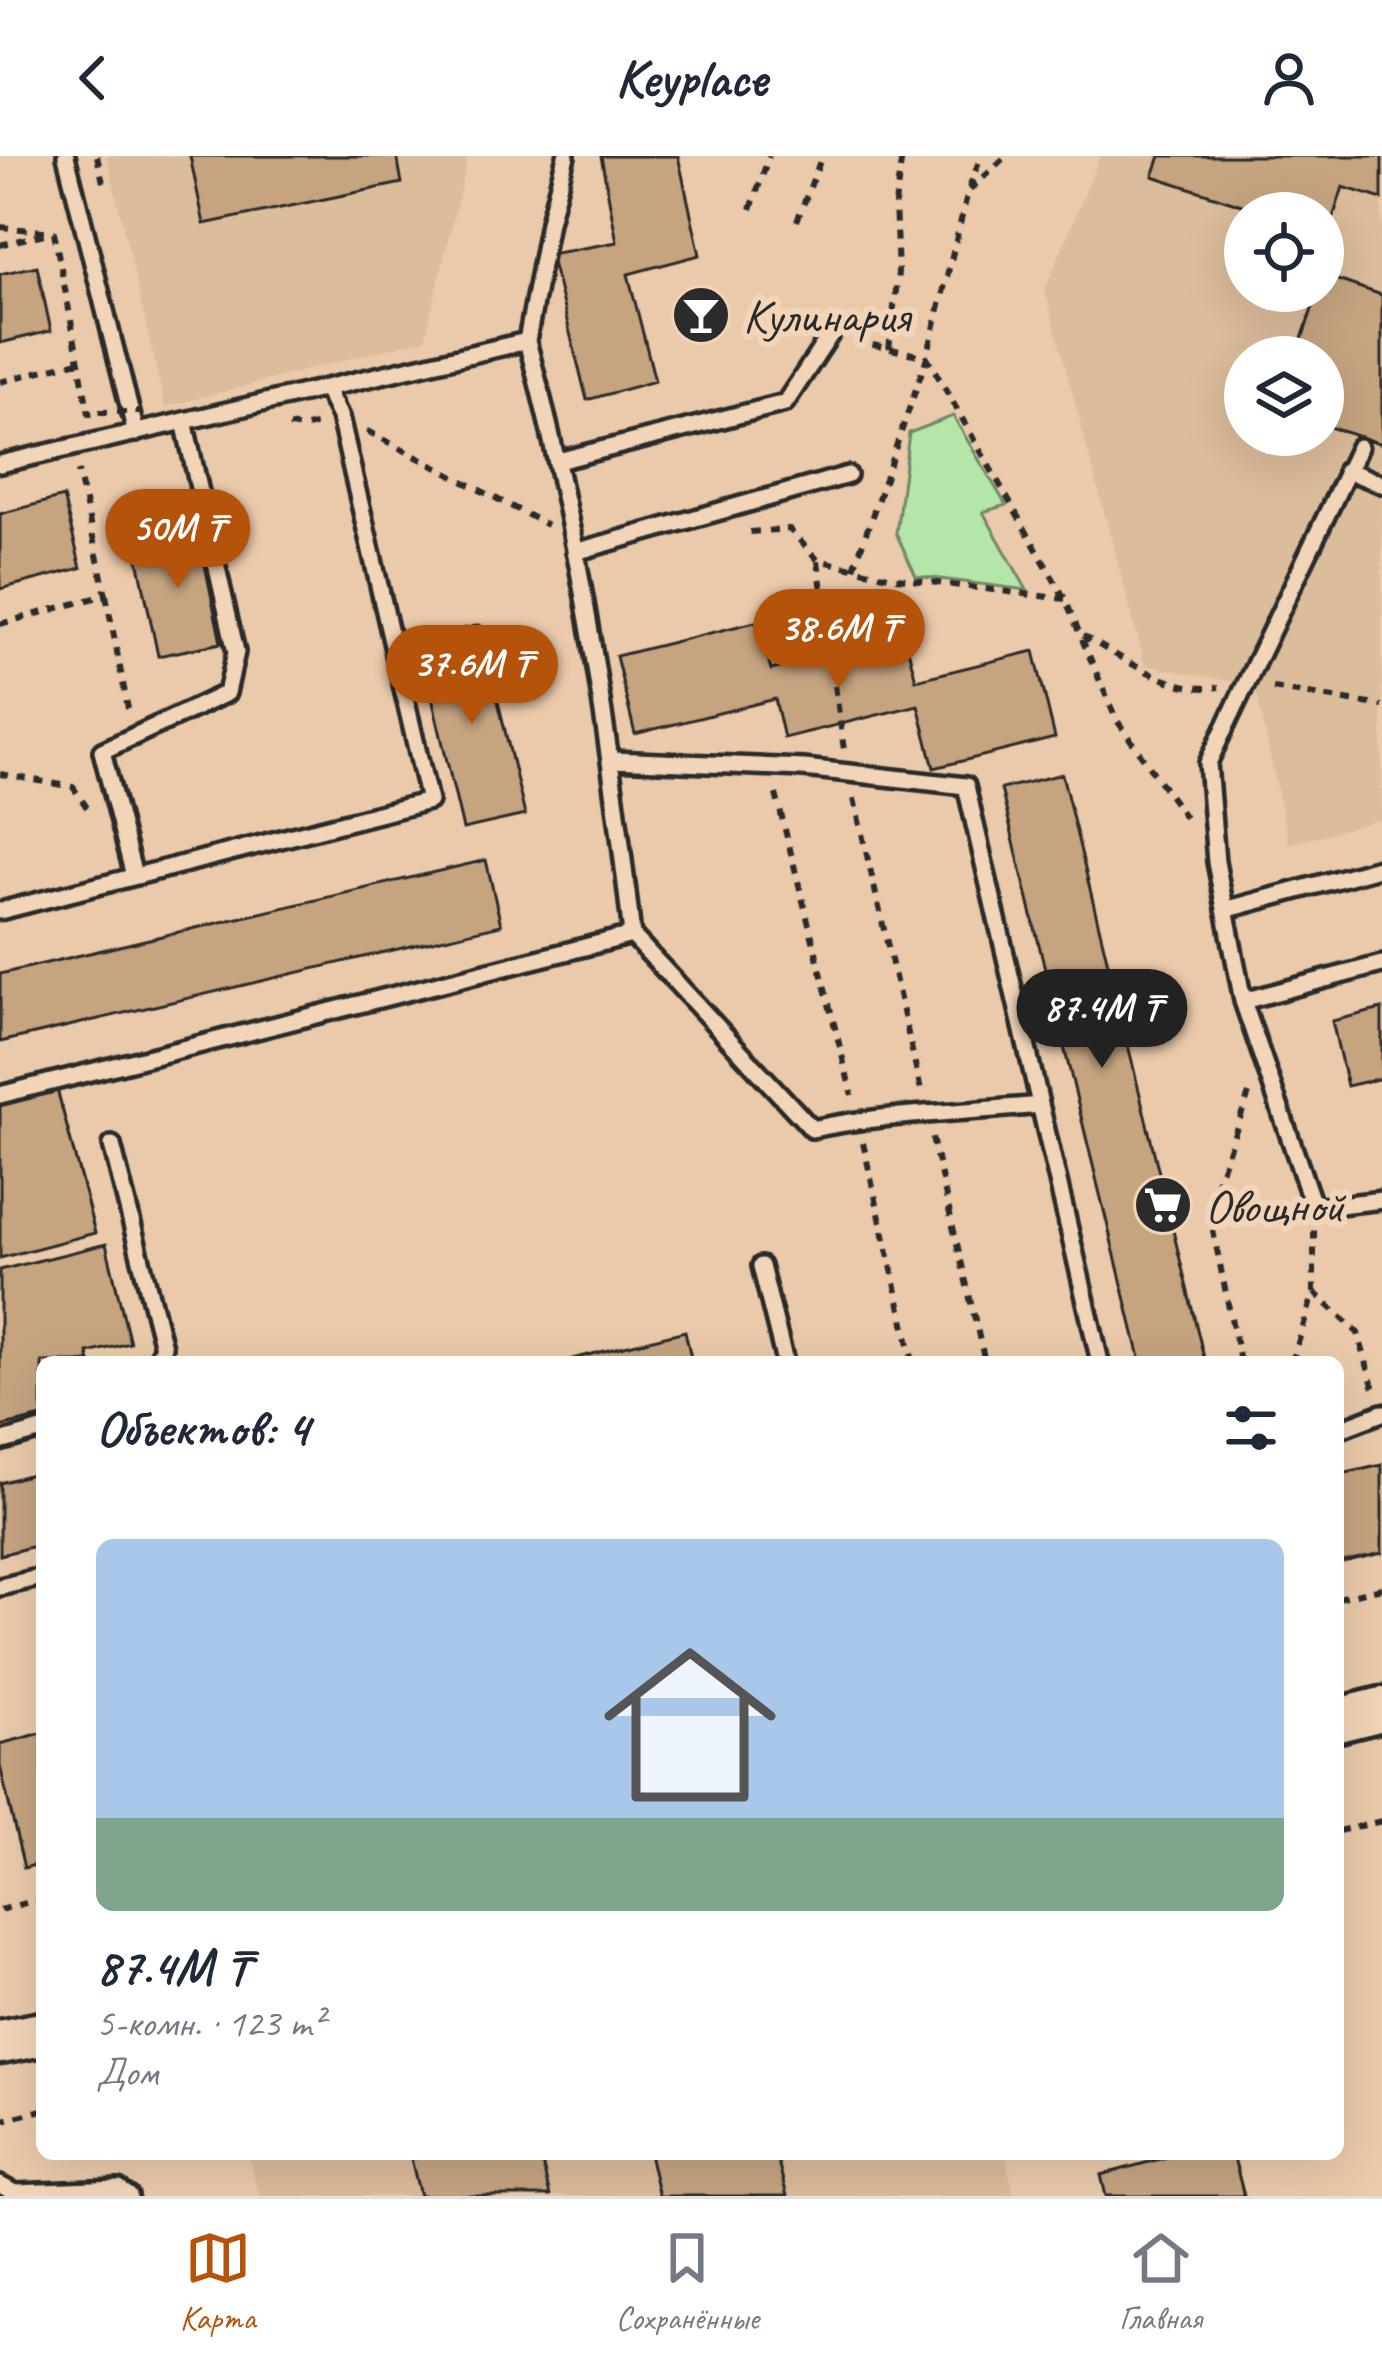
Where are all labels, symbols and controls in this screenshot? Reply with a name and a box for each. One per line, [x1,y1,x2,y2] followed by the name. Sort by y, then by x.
[615,44,767,112] text: Keyplace
[60,45,126,111] icon: back
[1256,45,1322,111] icon: person
[1224,192,1344,456] map controls
[1224,192,1344,312] button: locate
[670,284,732,346] bar icon: Кулинария
[743,286,912,346] place label: Кулинария
[1224,336,1344,456] button: layers
[94,489,262,591] pin: 50M ₸
[132,503,224,552] text: 50M ₸
[728,589,950,691] pin: 38.6M ₸
[780,603,898,652] text: 38.6M ₸
[361,625,583,727] pin: 37.6M ₸
[413,639,531,688] text: 37.6M ₸
[991,969,1213,1071] pin: 87.4M ₸
[1043,983,1161,1032] text: 87.4M ₸
[1132,1174,1194,1236] supermarket icon: Овощной
[1205,1176,1347,1236] place label: Овощной
[1218,1395,1284,1461] icon: filters
[96,1396,309,1460] text: Объектов: 4
[582,1617,798,1833] icon: home
[96,1935,249,1999] text: 87.4M ₸
[96,1999,324,2048] text: 5-комн. · 123 m²
[96,2048,158,2097] text: Дом
[180,2225,256,2339] tab: Карта
[616,2225,759,2339] tab: Сохранённые
[1119,2225,1202,2339] tab: Главная

